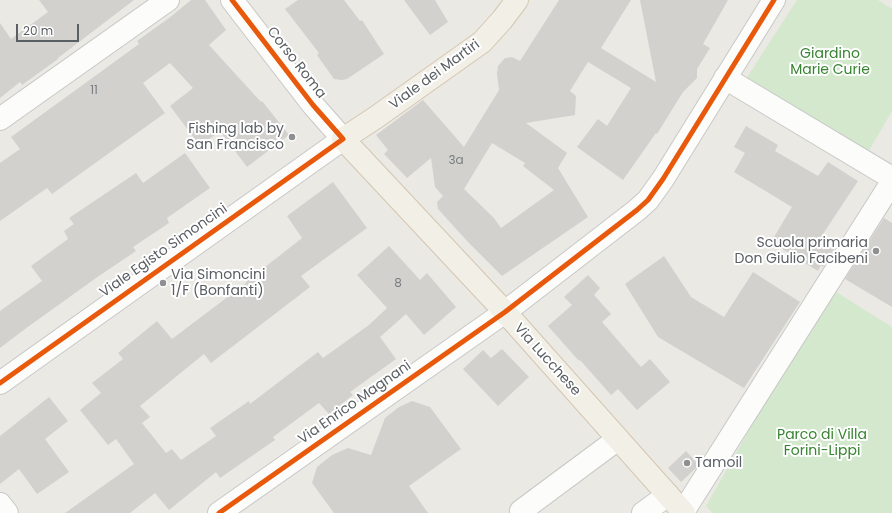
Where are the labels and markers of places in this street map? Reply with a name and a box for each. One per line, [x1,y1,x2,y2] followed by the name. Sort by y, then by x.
[186,121,284,154] place label: Fishing lab by San Francisco
[287,132,297,142] marker: Fishing lab by San Francisco
[735,235,868,268] place label: Scuola primaria Don Giulio Facibeni
[871,246,881,256] marker: Scuola primaria Don Giulio Facibeni
[171,267,265,300] place label: Via Simoncini 1/F (Bonfanti)
[158,278,168,288] marker: Via Simoncini 1/F (Bonfanti)
[695,455,742,471] place label: Tamoil
[682,458,692,468] marker: Tamoil

